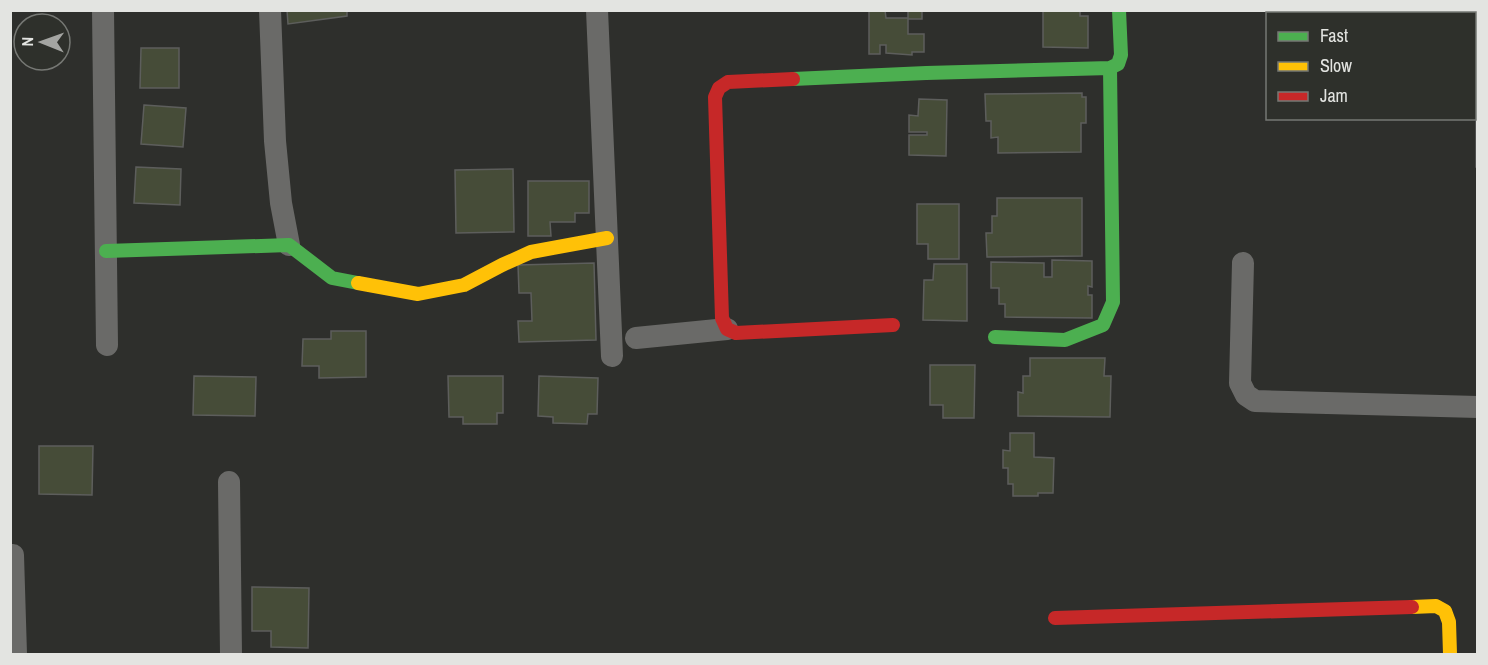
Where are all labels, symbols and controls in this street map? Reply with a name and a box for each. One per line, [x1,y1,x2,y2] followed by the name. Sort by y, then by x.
[12,12,72,72] north arrow
[1266,12,1476,120] legend
[1320,23,1348,48] text: Fast
[16,37,38,47] text: N
[1320,53,1352,78] text: Slow
[1320,83,1348,108] text: Jam

